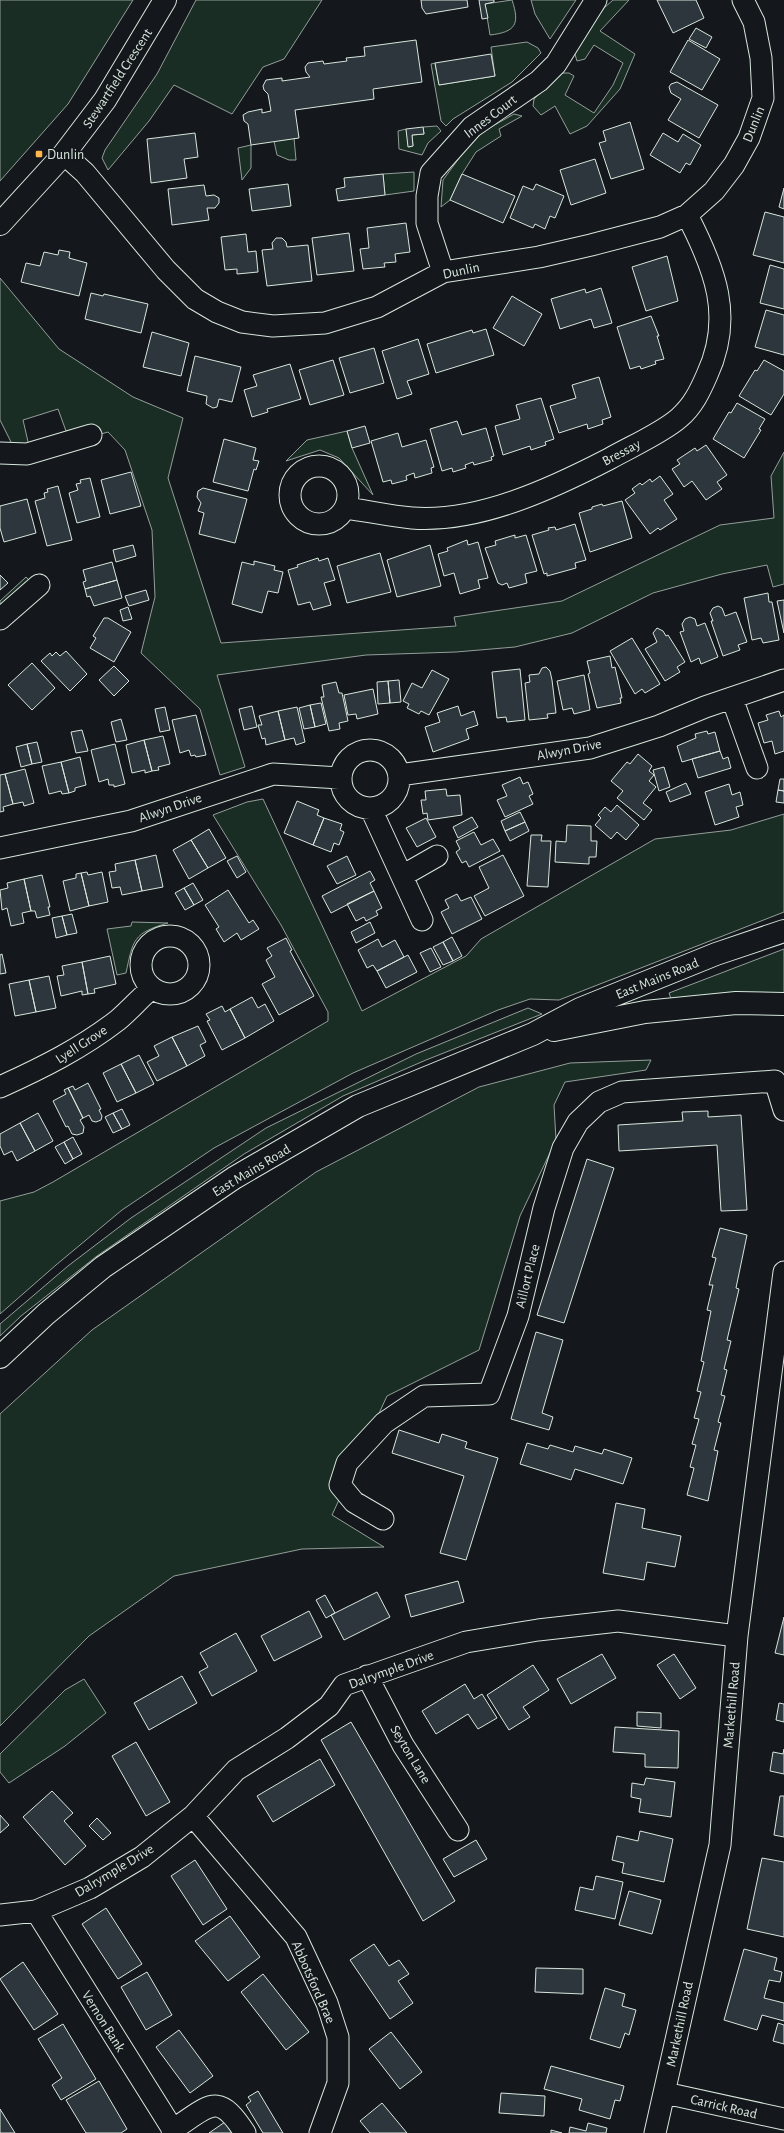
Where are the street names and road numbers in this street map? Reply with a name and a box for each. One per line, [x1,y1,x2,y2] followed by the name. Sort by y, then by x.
[80,26,156,131] street label: Stewartfield Crescent
[462,92,520,141] street label: Innes Court
[740,104,767,144] street label: Dunlin
[441,260,481,282] street label: Dunlin
[600,437,643,469] street label: Bressay
[536,737,603,763] street label: Alwyn Drive
[137,791,204,825] street label: Alwyn Drive
[614,956,701,1002] street label: East Mains Road
[53,1023,110,1067] street label: Lyell Grove
[210,1142,293,1200] street label: East Mains Road
[513,1243,543,1310] street label: Aillort Place
[347,1648,436,1692] street label: Dalrymple Drive
[721,1661,743,1749] street label: Markethill Road
[387,1723,433,1786] street label: Seyton Lane
[73,1842,156,1900] street label: Dalrymple Drive
[289,1939,337,2026] street label: Abbotsford Brae
[664,1980,696,2068] street label: Markethill Road
[79,1988,128,2055] street label: Vernon Bank
[689,2093,758,2121] street label: Carrick Road

